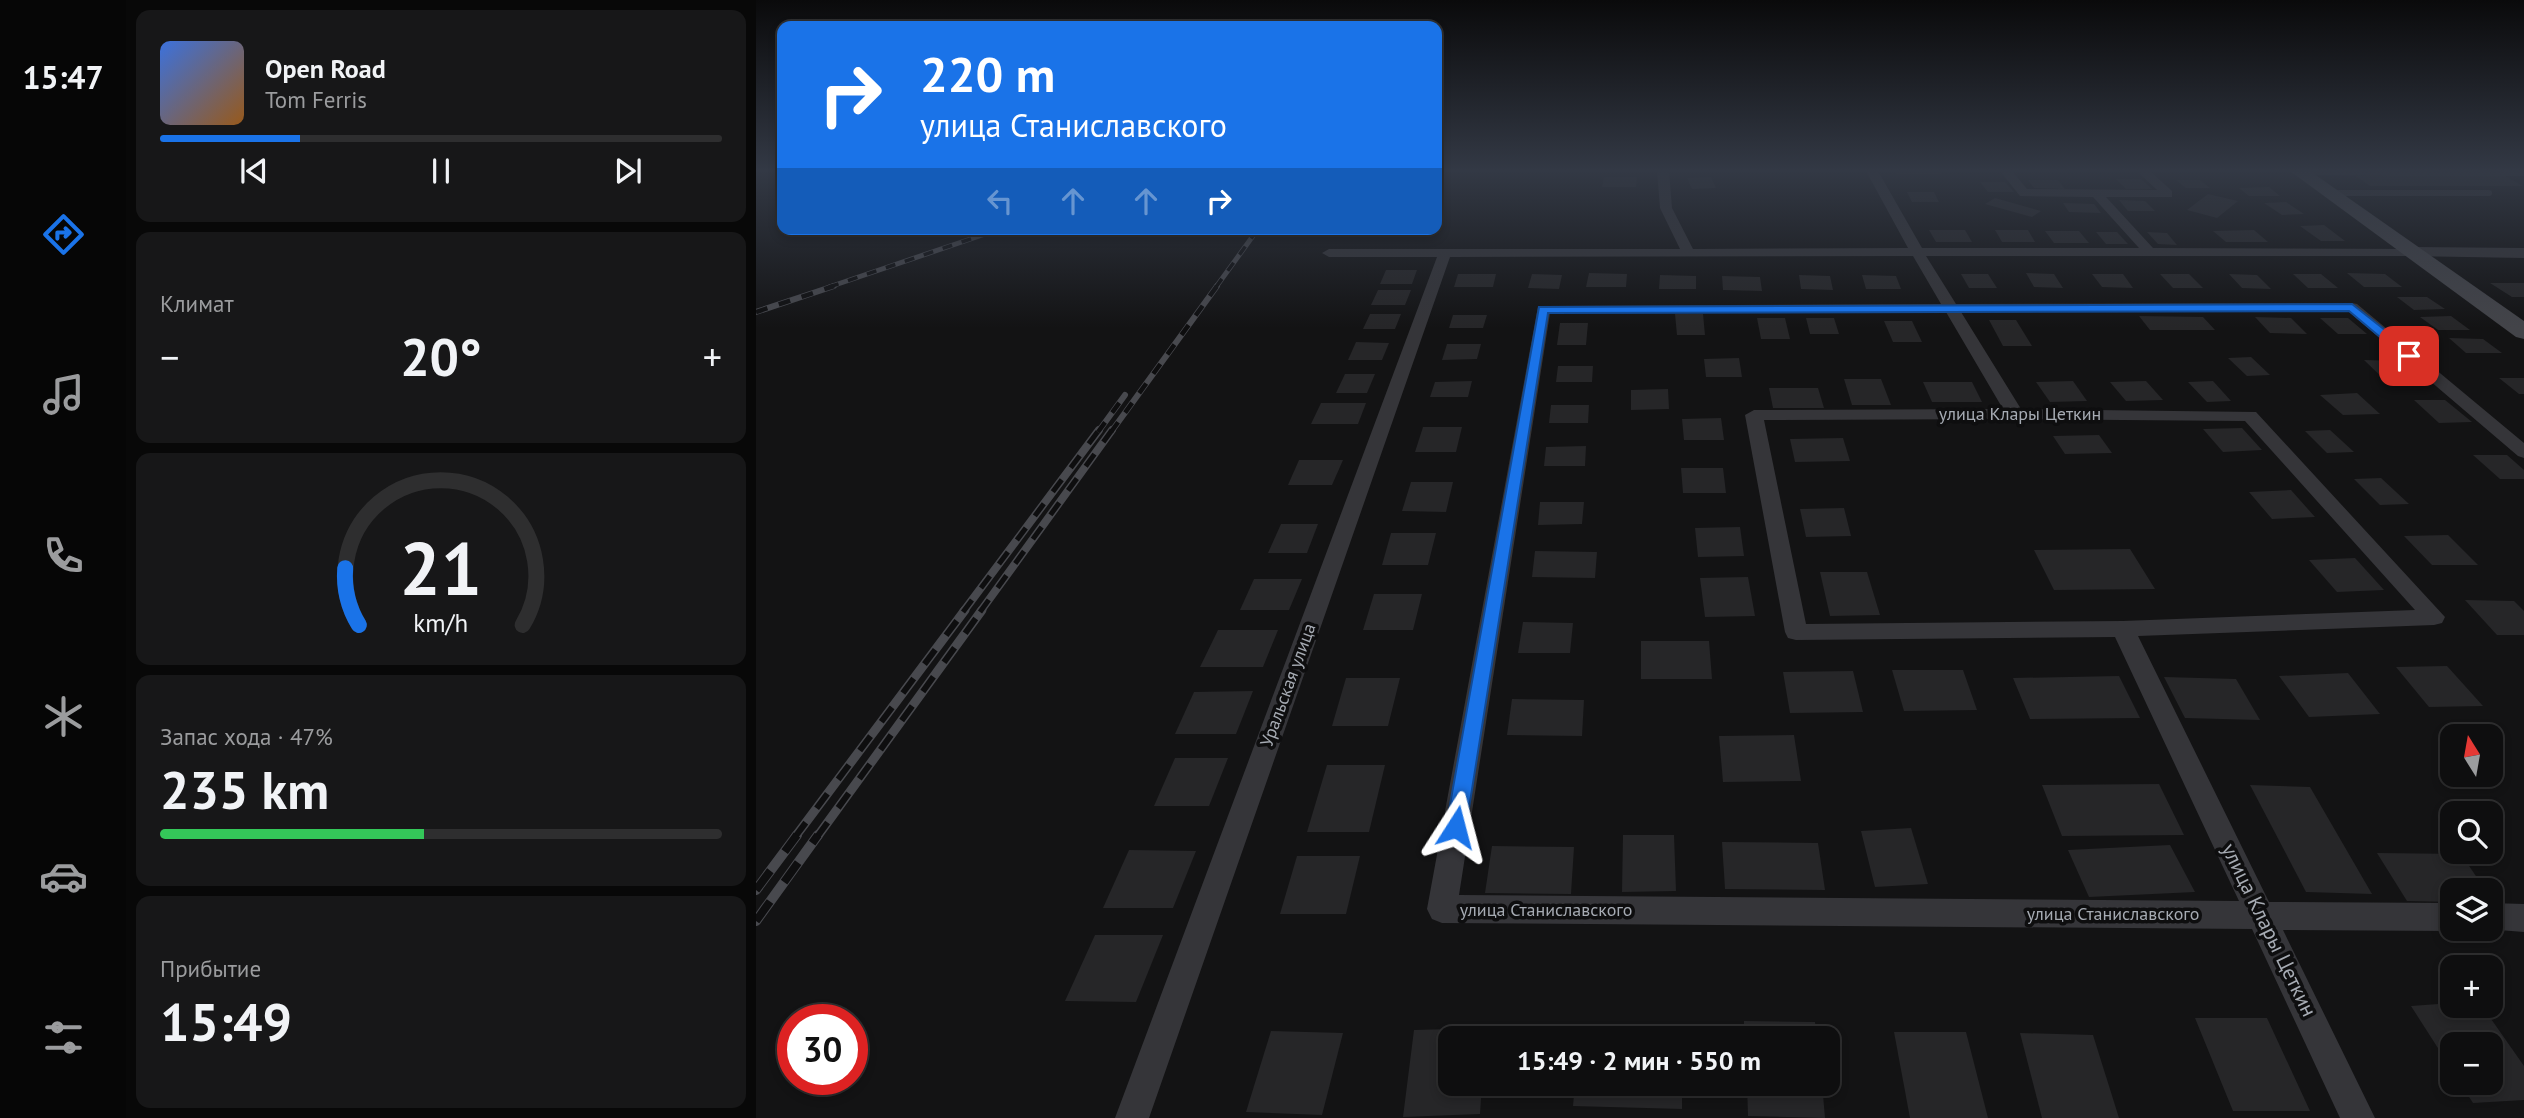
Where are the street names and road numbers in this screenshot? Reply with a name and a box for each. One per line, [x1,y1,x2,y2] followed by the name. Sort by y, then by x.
[1939,402,2101,425] street label: улица Клары Цеткин
[1255,620,1321,750] street label: Уральская улица
[2216,839,2323,1021] street label: улица Клары Цеткин
[1460,898,1632,921] street label: улица Станиславского
[2027,902,2199,925] street label: улица Станиславского

